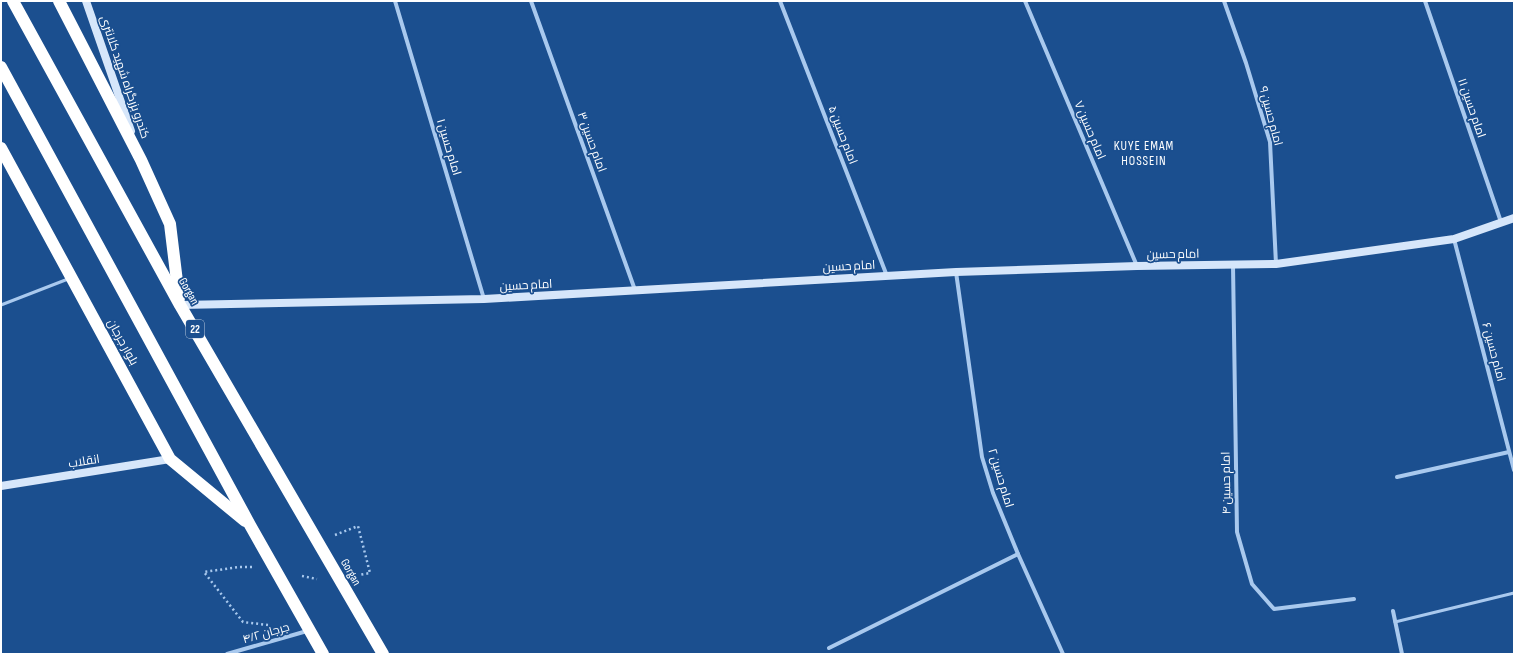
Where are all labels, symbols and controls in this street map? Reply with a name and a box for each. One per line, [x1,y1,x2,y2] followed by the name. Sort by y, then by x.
[96,14,153,141] street label: کندرو بزرگراه شهید کلانتری
[1454,76,1489,140] street label: امام حسین ۱۱
[1255,85,1286,148] street label: امام حسین ۹
[1070,99,1109,162] street label: امام حسین ۷
[825,104,861,166] street label: امام حسین ۵
[574,110,609,174] street label: امام حسین ۳
[433,117,464,177] street label: امام حسین ۱
[1114,138,1174,169] district label: KUYE EMAM HOSSEIN
[1146,247,1200,262] street label: امام حسین
[822,258,876,275] street label: امام حسین
[175,275,202,307] street label: Gorgan
[499,277,553,294] street label: امام حسین
[104,316,141,368] street label: بلوار جرجان
[186,320,204,338] road number: 22
[1478,321,1509,383] street label: امام حسین ۶
[984,447,1017,510] street label: امام حسین ۲
[67,452,101,471] street label: انقلاب
[1218,452,1235,514] street label: امام حسین ۴
[337,556,364,588] street label: Gorgan
[241,620,291,647] street label: ۴/۲ جرجان

